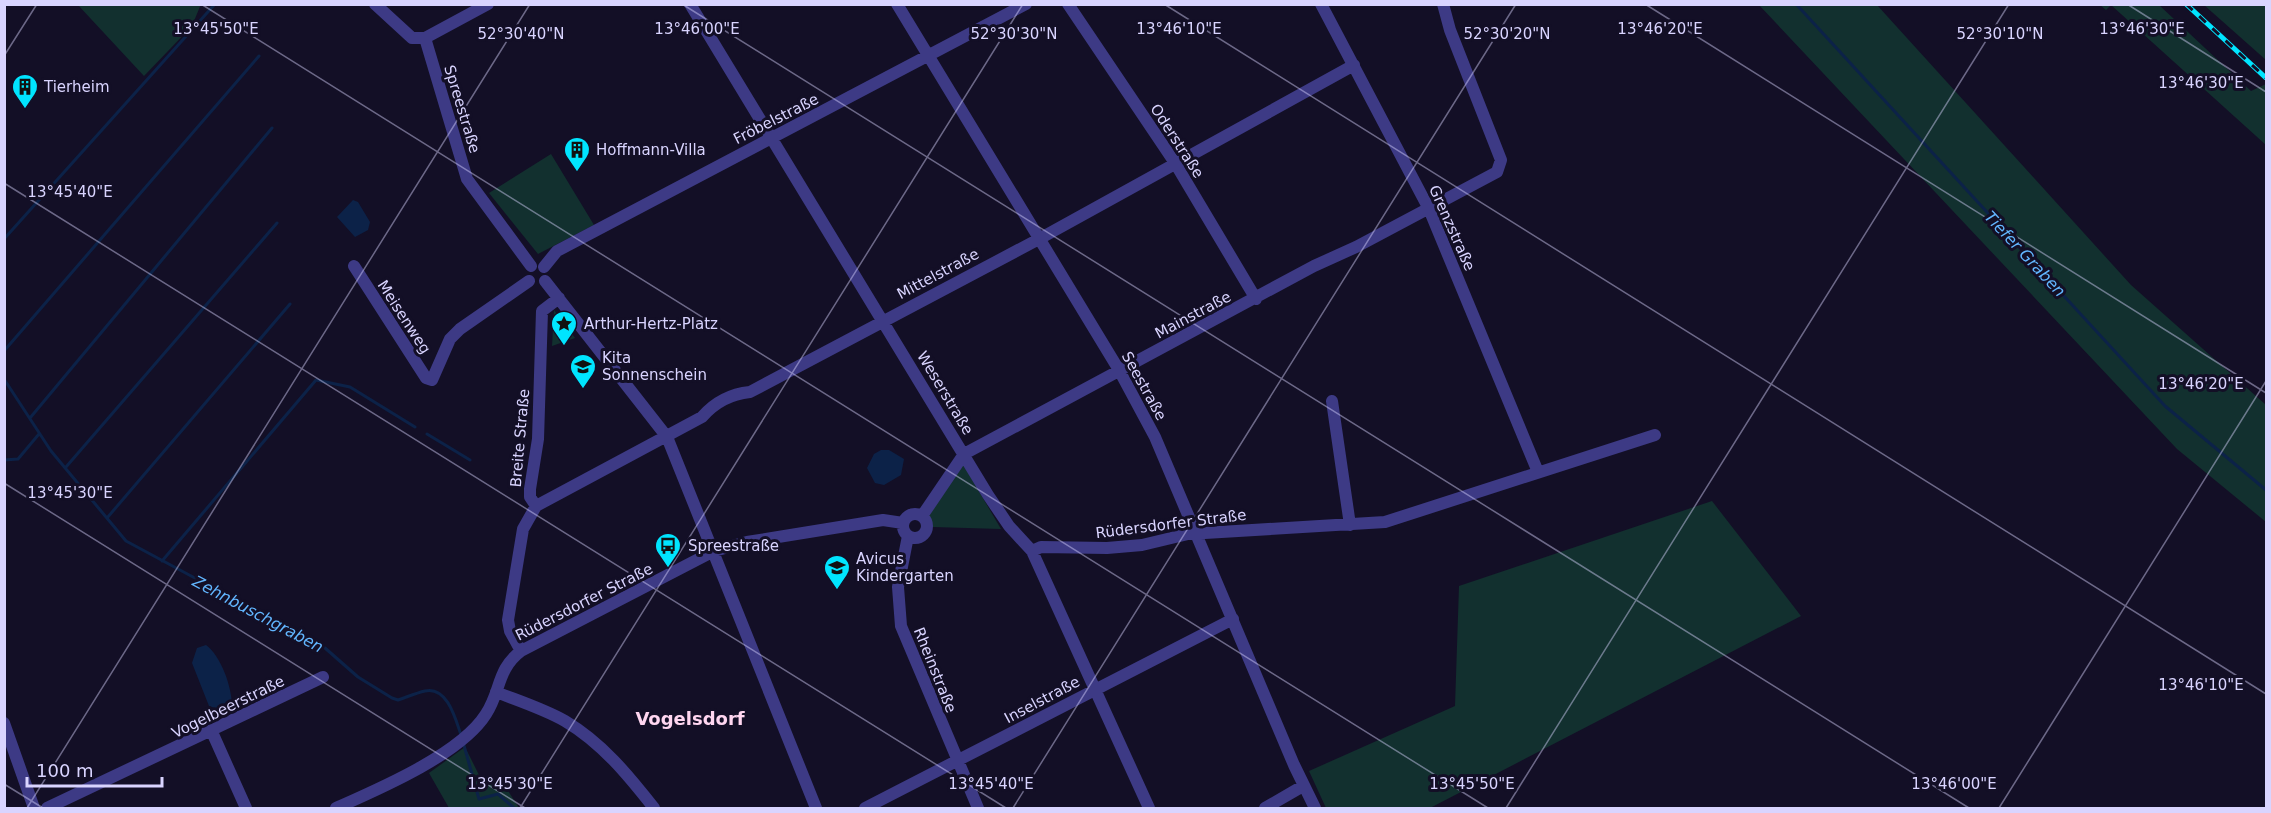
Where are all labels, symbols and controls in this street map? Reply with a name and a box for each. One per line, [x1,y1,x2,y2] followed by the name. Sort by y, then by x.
[173,20,259,38] text: 13°45'50"E
[654,20,740,38] text: 13°46'00"E
[1136,20,1222,38] text: 13°46'10"E
[1617,20,1703,38] text: 13°46'20"E
[2099,20,2185,38] text: 13°46'30"E
[477,25,565,43] text: 52°30'40"N
[970,25,1058,43] text: 52°30'30"N
[1463,25,1551,43] text: 52°30'20"N
[1956,25,2044,43] text: 52°30'10"N
[440,63,484,155] street label: Spreestraße
[10,72,40,110] building icon: Tierheim
[2158,74,2244,92] text: 13°46'30"E
[43,78,110,96] place label: Tierheim
[730,90,822,148] street label: Fröbelstraße
[1146,101,1208,181] street label: Oderstraße
[562,135,592,173] building icon: Hoffmann-Villa
[596,141,706,159] place label: Hoffmann-Villa
[1425,182,1479,274] street label: Grenzstraße
[27,183,113,201] text: 13°45'40"E
[1980,207,2070,301] water label: Tiefer Graben
[894,245,982,303] street label: Mittelstraße
[374,277,434,357] street label: Meisenweg
[1152,287,1234,343] street label: Mainstraße
[549,309,579,347] place icon: Arthur-Hertz-Platz
[584,315,718,333] place label: Arthur-Hertz-Platz
[913,348,977,438] street label: Weserstraße
[602,349,707,384] place label: Kita Sonnenschein
[1118,349,1170,423] street label: Seestraße
[568,352,598,390] school or university icon: Kita Sonnenschein
[2158,375,2244,393] text: 13°46'20"E
[507,388,533,488] street label: Breite Straße
[27,484,113,502] text: 13°45'30"E
[1095,506,1247,542] street label: Rüdersdorfer Straße
[653,531,683,569] bus stop icon: Spreestraße
[688,537,779,555] place label: Spreestraße
[856,550,954,585] place label: Avicus Kindergarten
[822,553,852,591] school or university icon: Avicus Kindergarten
[512,560,656,644] street label: Rüdersdorfer Straße
[188,571,327,657] water label: Zehnbuschgraben
[910,625,960,715] street label: Rheinstraße
[169,672,287,742] street label: Vogelbeerstraße
[1001,673,1083,727] street label: Inselstraße
[2158,676,2244,694] text: 13°46'10"E
[635,708,745,729] district label: Vogelsdorf
[27,750,162,788] scale bar
[36,760,94,781] text: 100 m
[467,775,553,793] text: 13°45'30"E
[948,775,1034,793] text: 13°45'40"E
[1429,775,1515,793] text: 13°45'50"E
[1911,775,1997,793] text: 13°46'00"E

